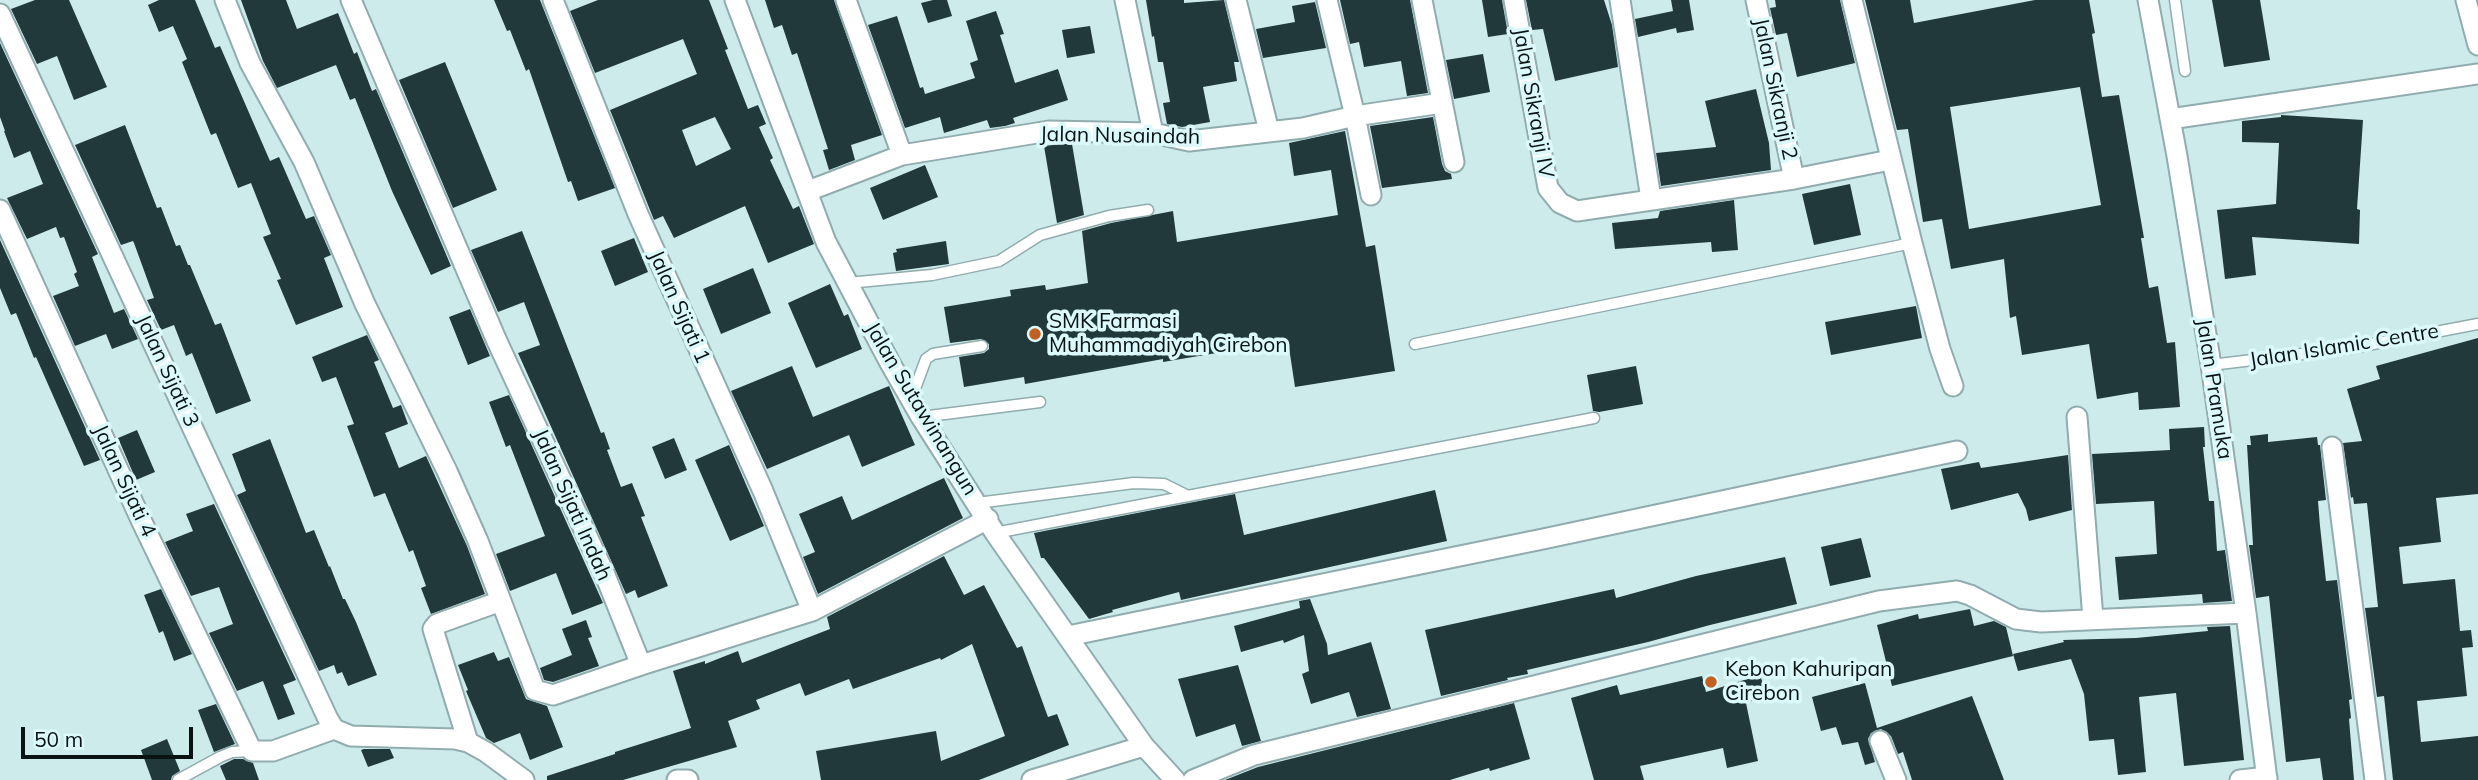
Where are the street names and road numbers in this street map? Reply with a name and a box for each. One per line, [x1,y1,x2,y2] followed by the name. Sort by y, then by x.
[1748,16,1802,162] street label: Jalan Sikranji 2
[1507,26,1559,180] street label: Jalan Sikranji IV
[1040,122,1200,150] street label: Jalan Nusaindah
[643,247,715,367] street label: Jalan Sijati 1
[130,311,204,431] street label: Jalan Sijati 3
[2190,317,2238,461] street label: Jalan Pramuka
[859,318,983,500] street label: Jalan Sutawinangun
[2248,319,2440,373] street label: Jalan Islamic Centre
[87,421,161,541] street label: Jalan Sijati 4
[527,425,617,585] street label: Jalan Sijati Indah

